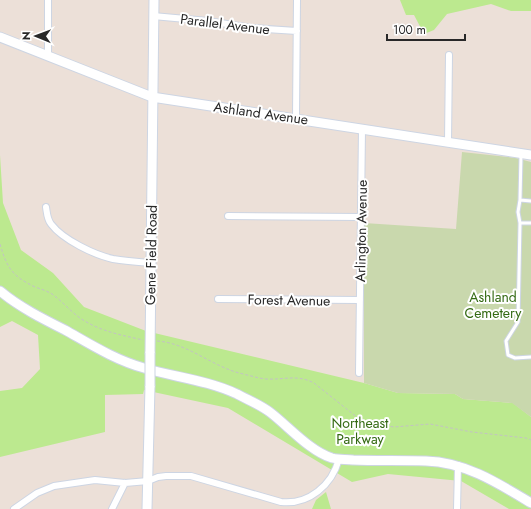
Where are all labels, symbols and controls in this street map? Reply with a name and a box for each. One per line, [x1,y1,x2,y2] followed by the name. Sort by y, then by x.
[179,9,271,39] street label: Parallel Avenue
[16,16,56,56] north arrow
[387,16,465,42] scale bar
[393,21,426,39] text: 100 m
[18,31,34,40] text: N
[212,96,310,130] street label: Ashland Avenue
[350,180,372,282] street label: Arlington Avenue
[140,205,162,305] street label: Gene Field Road
[465,287,522,323] park label: Ashland Cemetery
[247,289,331,311] street label: Forest Avenue
[332,413,389,449] park label: Northeast Parkway

